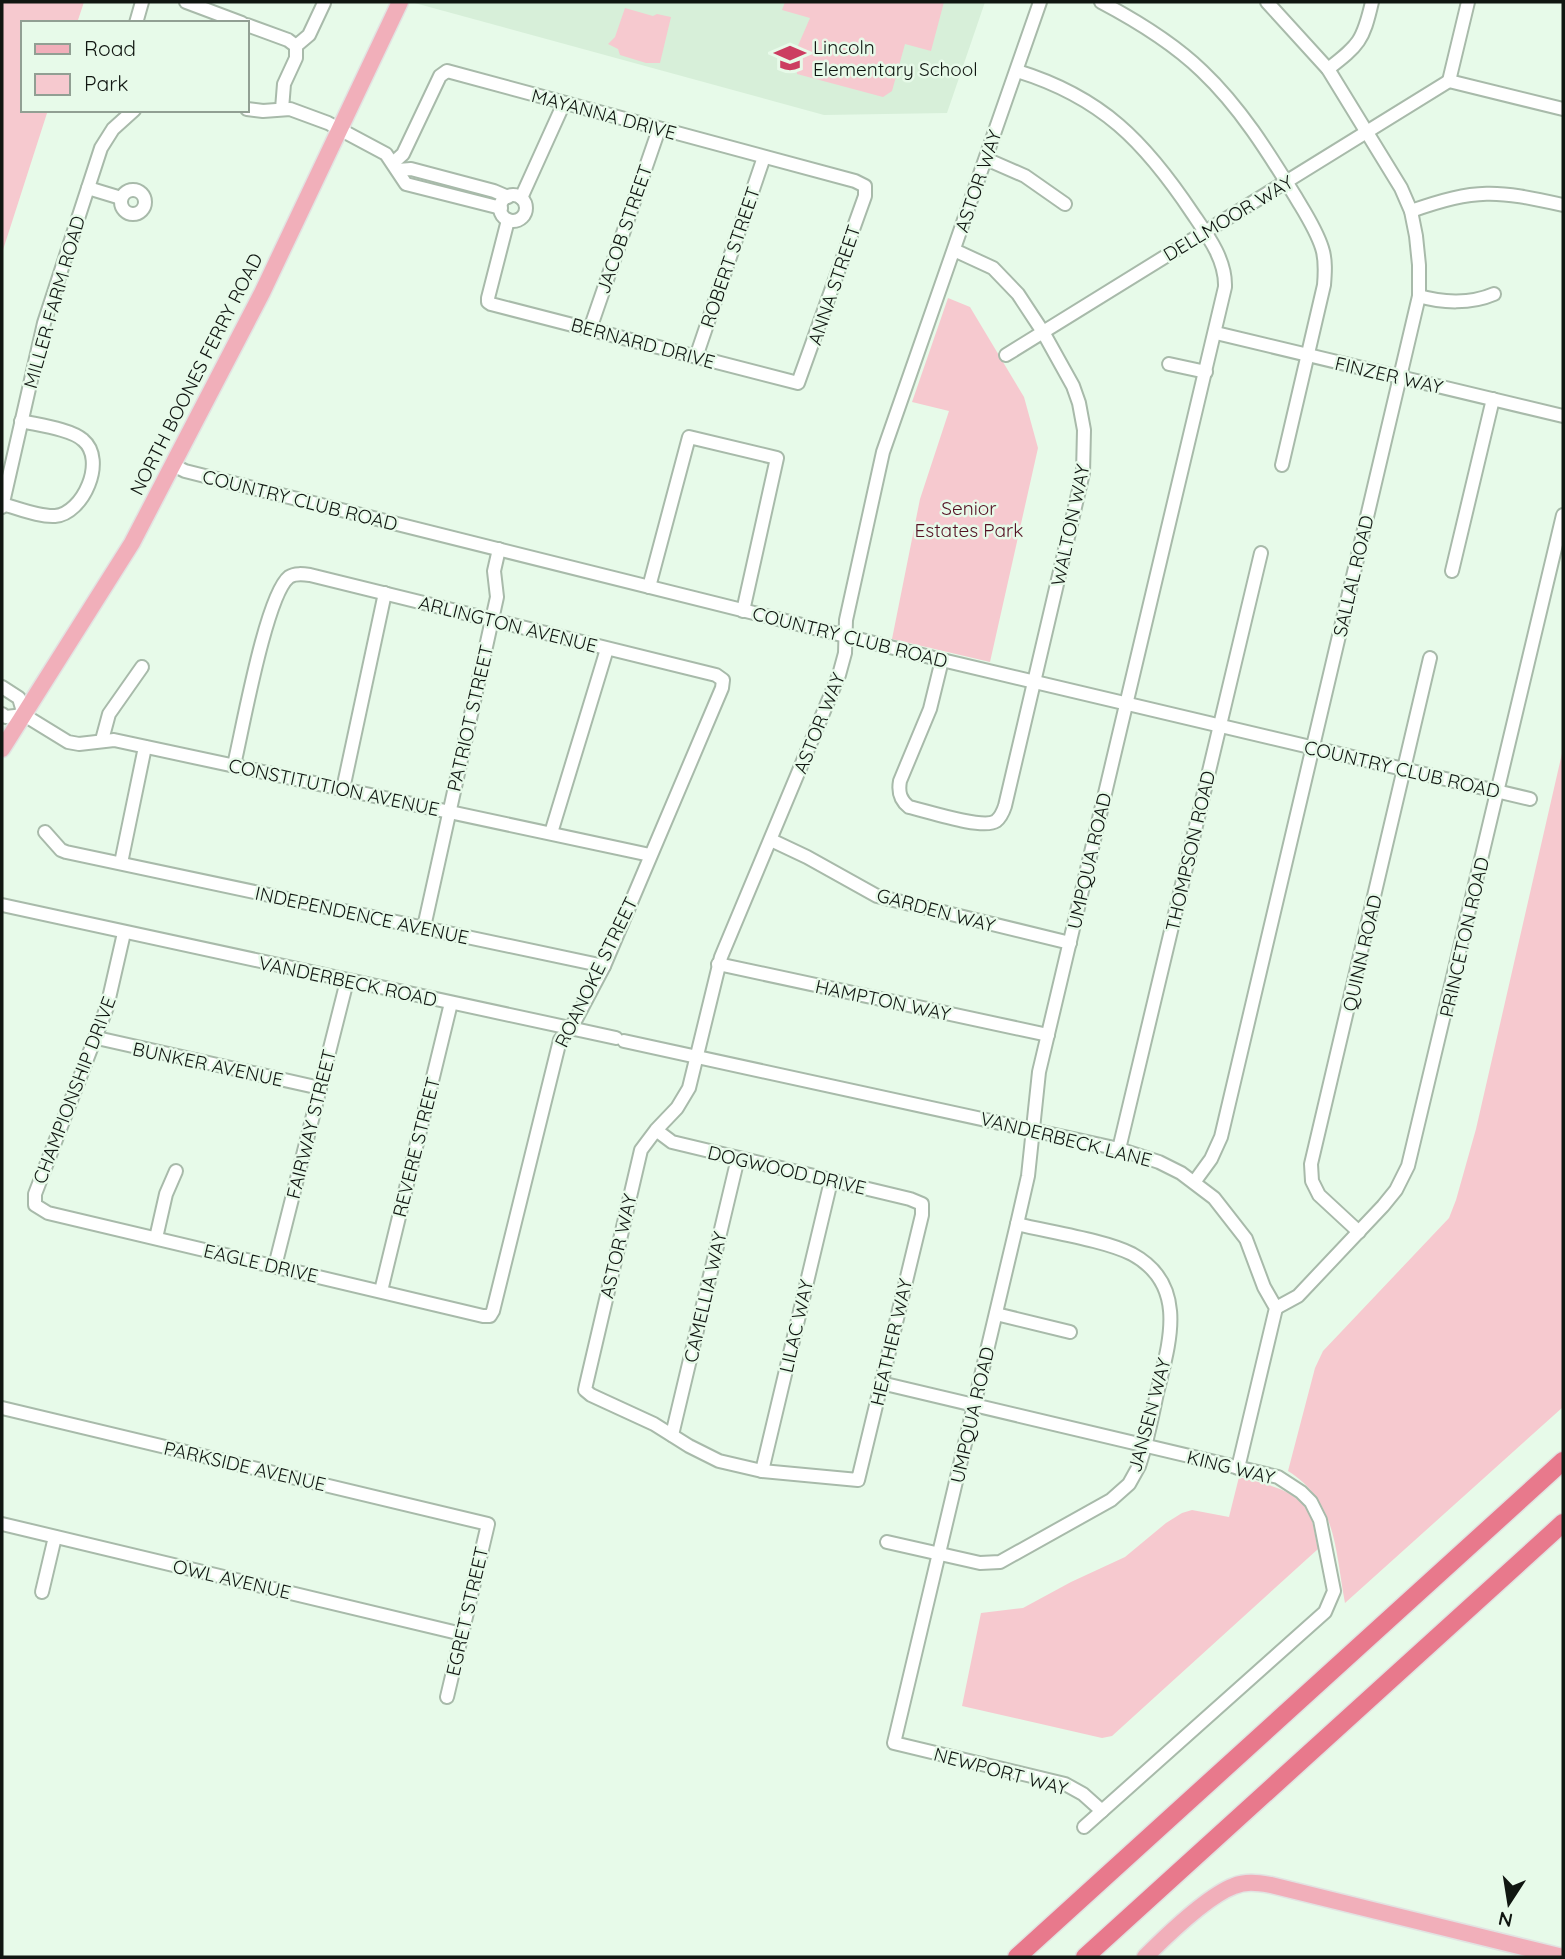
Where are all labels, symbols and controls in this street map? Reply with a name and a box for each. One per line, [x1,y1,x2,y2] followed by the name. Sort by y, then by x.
[21,21,248,112] legend
[84,35,136,61] text: Road
[813,35,978,81] place label: Lincoln Elementary School
[773,41,807,75] school or university icon: Lincoln Elementary School
[84,70,128,96] text: Park
[529,83,679,145] street label: MAYANNA DRIVE
[949,126,1007,235] street label: ASTOR WAY
[591,161,657,297] street label: JACOB STREET
[1159,170,1298,266] street label: DELLMOOR WAY
[695,183,765,331] street label: ROBERT STREET
[18,213,90,391] street label: MILLER FARM ROAD
[802,222,866,348] street label: ANNA STREET
[124,249,268,499] street label: NORTH BOONES FERRY ROAD
[568,312,718,374] street label: BERNARD DRIVE
[1333,351,1446,399] street label: FINZER WAY
[1045,462,1095,588] street label: WALTON WAY
[200,464,400,536] street label: COUNTRY CLUB ROAD
[914,496,1024,542] park label: Senior Estates Park
[1327,513,1379,639] street label: SALLAL ROAD
[416,590,600,658] street label: ARLINGTON AVENUE
[750,601,950,673] street label: COUNTRY CLUB ROAD
[441,642,499,794] street label: PATRIOT STREET
[788,669,850,777] street label: ASTOR WAY
[1302,735,1502,803] street label: COUNTRY CLUB ROAD
[227,753,441,821] street label: CONSTITUTION AVENUE
[1160,768,1220,934] street label: THOMPSON ROAD
[1062,791,1116,931] street label: UMPQUA ROAD
[1434,855,1494,1019] street label: PRINCETON ROAD
[253,881,471,949] street label: INDEPENDENCE AVENUE
[874,883,998,937] street label: GARDEN WAY
[1337,892,1387,1014] street label: QUINN ROAD
[549,893,643,1051] street label: ROANOKE STREET
[257,950,439,1012] street label: VANDERBECK ROAD
[813,974,953,1026] street label: HAMPTON WAY
[27,993,121,1187] street label: CHAMPIONSHIP DRIVE
[130,1036,286,1092] street label: BUNKER AVENUE
[281,1047,341,1201] street label: FAIRWAY STREET
[387,1074,445,1220] street label: REVERE STREET
[978,1106,1154,1172] street label: VANDERBECK LANE
[705,1140,869,1200] street label: DOGWOOD DRIVE
[594,1191,642,1301] street label: ASTOR WAY
[678,1229,732,1365] street label: CAMELLIA WAY
[201,1238,321,1288] street label: EAGLE DRIVE
[865,1276,917,1408] street label: HEATHER WAY
[774,1277,818,1375] street label: LILAC WAY
[945,1345,999,1485] street label: UMPQUA ROAD
[1122,1355,1176,1475] street label: JANSEN WAY
[162,1436,328,1496] street label: PARKSIDE AVENUE
[1185,1444,1278,1490] street label: KING WAY
[440,1544,494,1678] street label: EGRET STREET
[171,1554,293,1604] street label: OWL AVENUE
[931,1742,1071,1801] street label: NEWPORT WAY
[1474,1868,1544,1938] north arrow
[1496,1906,1515,1933] text: N

